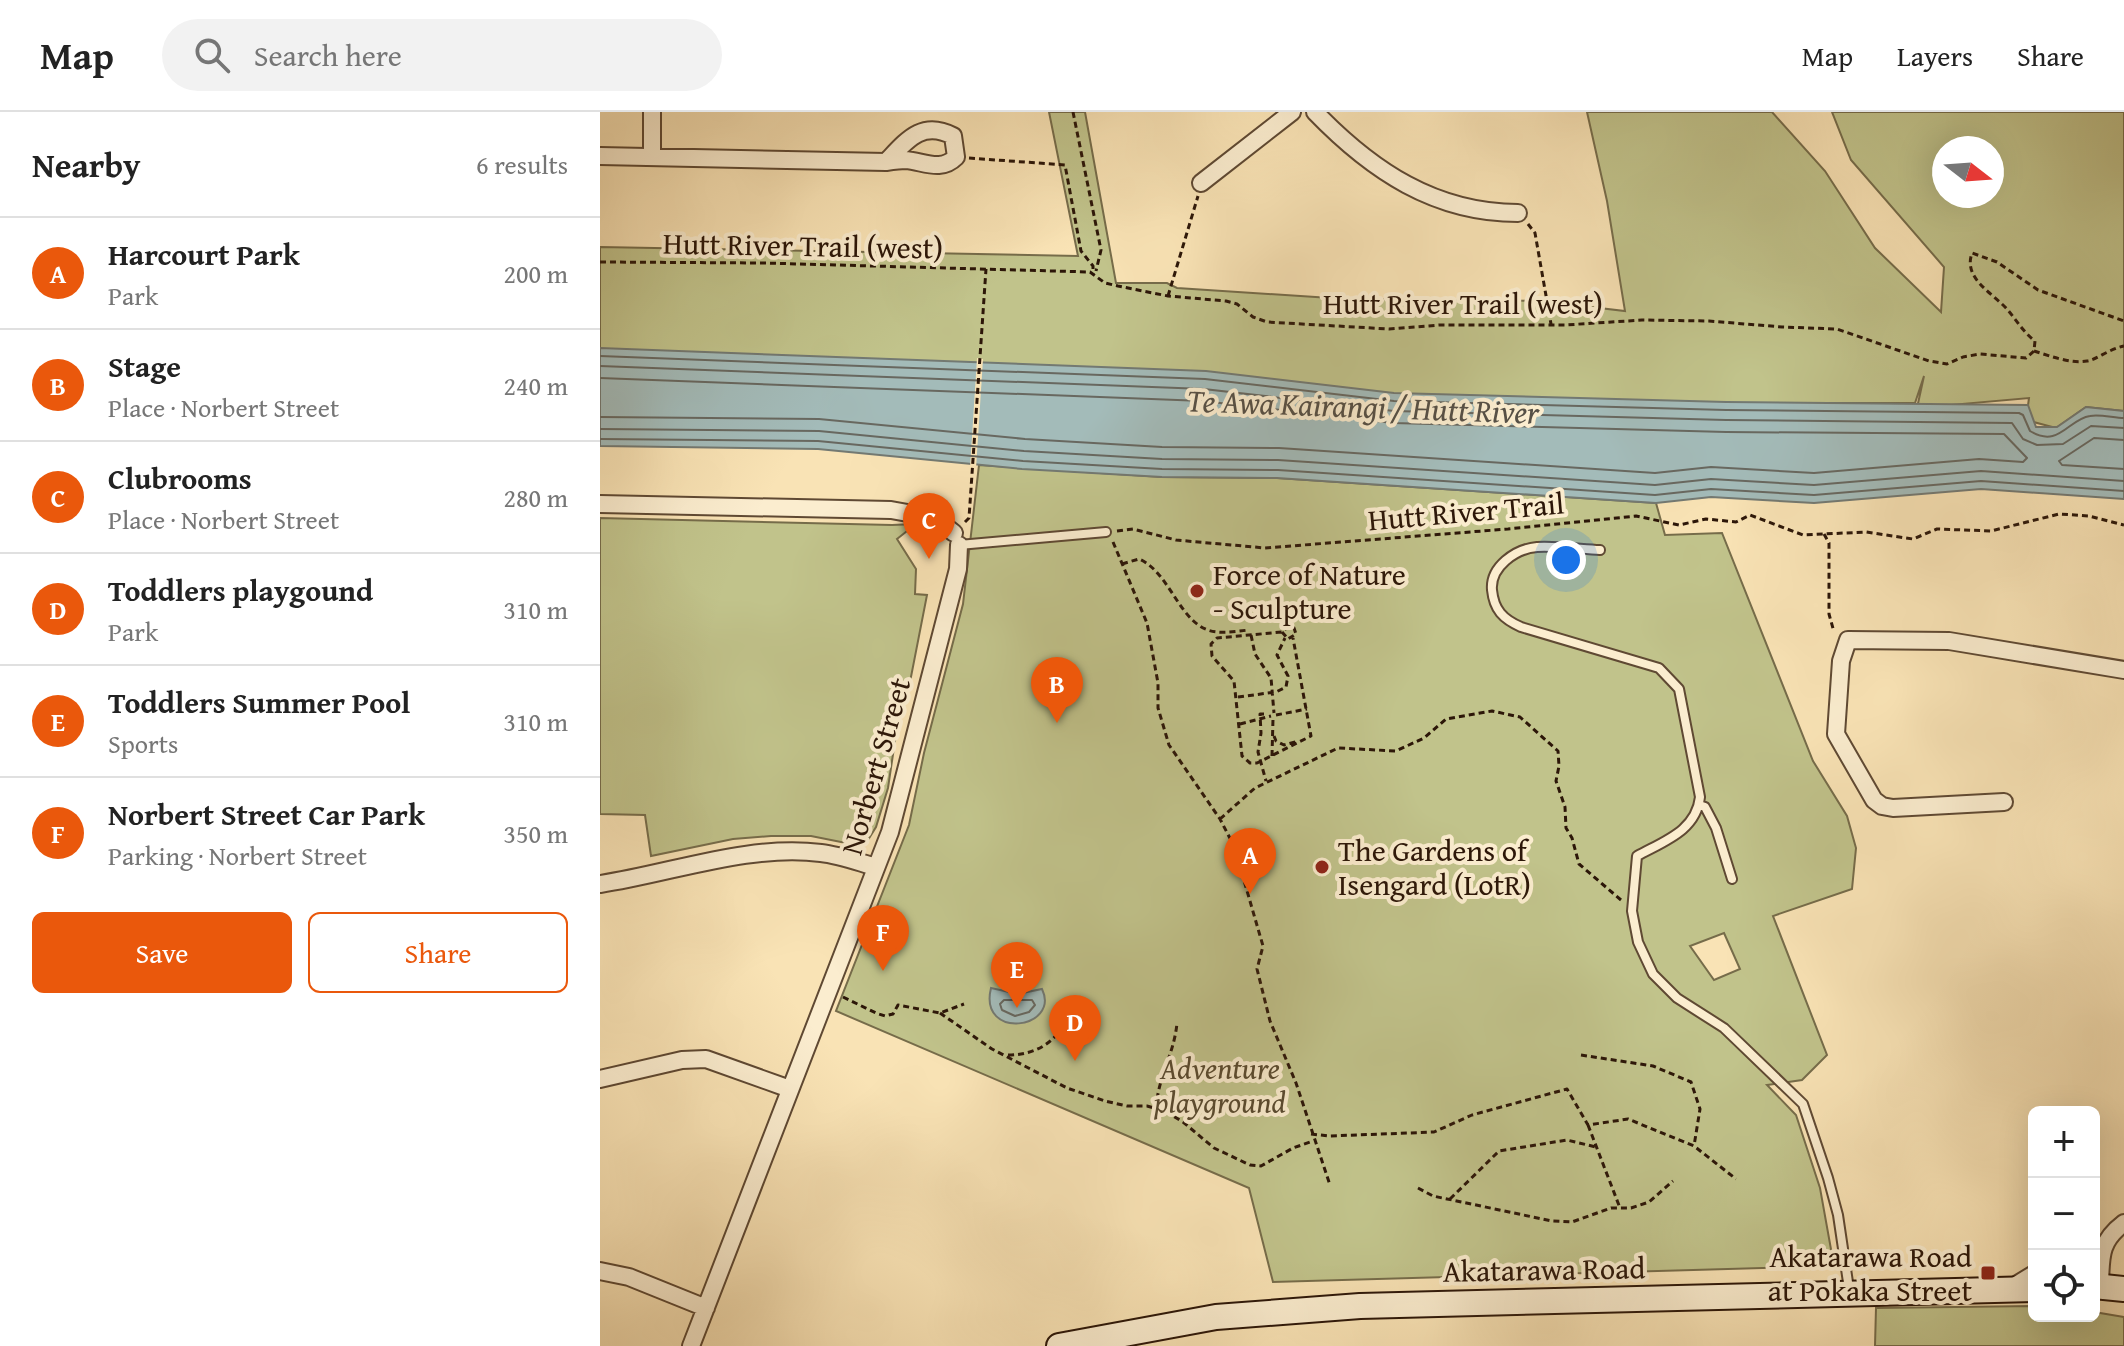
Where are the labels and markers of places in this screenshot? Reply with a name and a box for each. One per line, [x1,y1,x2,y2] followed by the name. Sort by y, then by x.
[903,493,955,559] pin: C
[1213,552,1406,630] place label: Force of Nature - Sculpture
[1188,582,1206,600] marker: Force of Nature - Sculpture
[1031,657,1083,723] pin: B
[1224,828,1276,894] pin: A
[1338,828,1531,906] place label: The Gardens of Isengard (LotR)
[1313,858,1331,876] marker: The Gardens of Isengard (LotR)
[857,905,909,971] pin: F
[991,942,1043,1008] pin: E
[1049,995,1101,1061] pin: D
[1768,1234,1972,1312] place label: Akatarawa Road at Pokaka Street
[1979,1264,1997,1282] marker: Akatarawa Road at Pokaka Street

